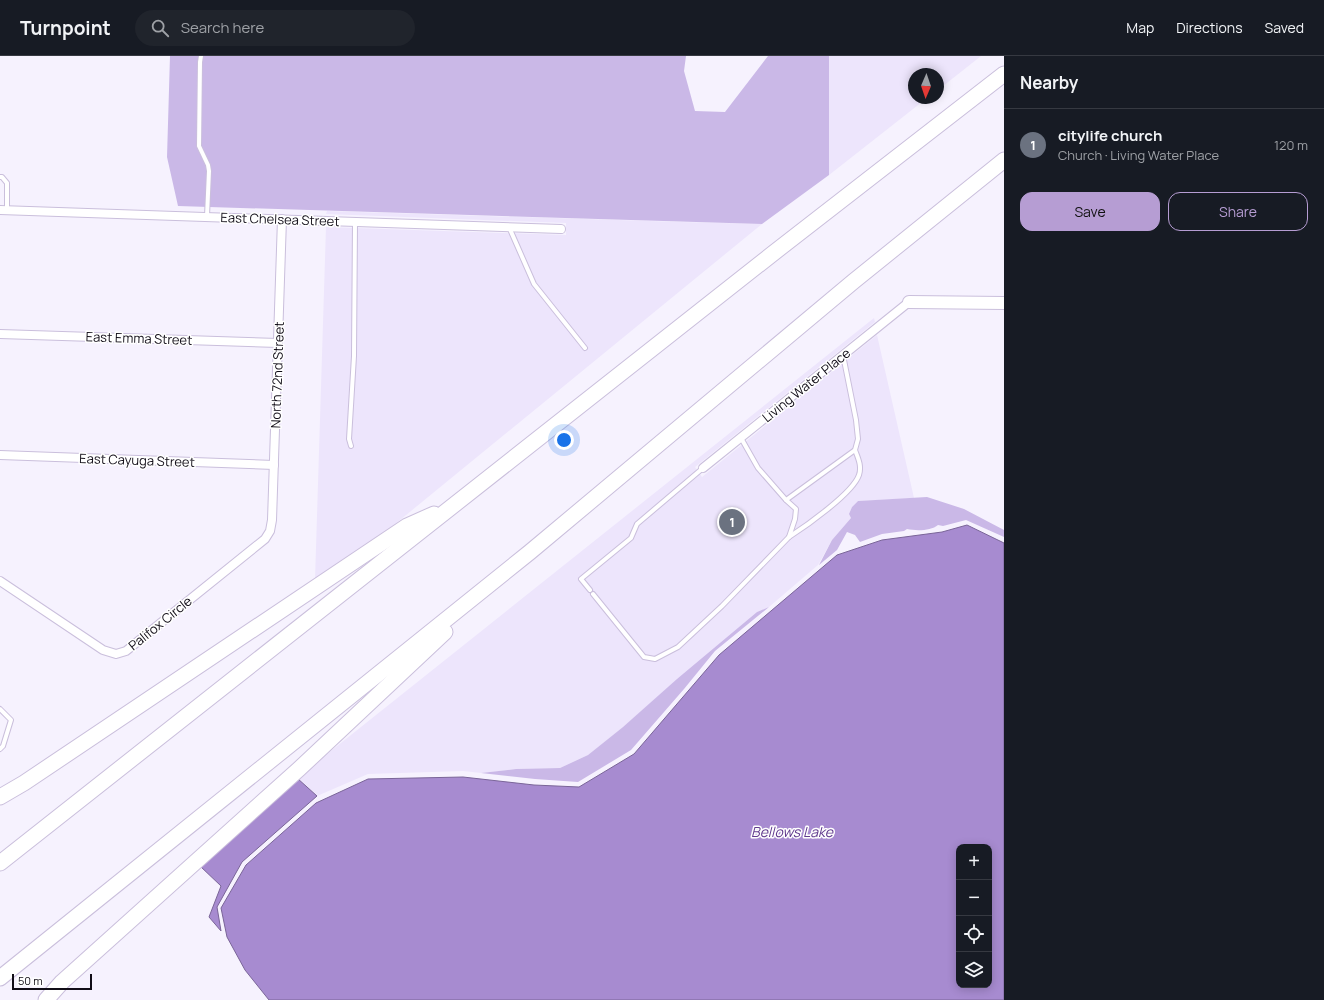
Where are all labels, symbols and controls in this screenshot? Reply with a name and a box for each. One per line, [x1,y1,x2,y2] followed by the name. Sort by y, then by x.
[135,10,415,46] search box
[20,15,111,41] text: Turnpoint
[149,17,171,39] icon: search
[181,17,264,38] text: Search here
[1126,18,1154,37] text: Map
[1176,18,1243,37] text: Directions
[1265,18,1304,37] text: Saved
[908,68,944,104] north arrow
[1020,71,1078,94] text: Nearby
[1058,125,1162,146] text: citylife church
[1030,136,1036,154] text: 1
[1274,136,1308,154] text: 120 m
[1058,146,1219,164] text: Church · Living Water Place
[1020,192,1160,231] button: Save
[1168,192,1308,231] button: Share
[220,208,340,230] street label: East Chelsea Street
[266,321,288,429] street label: North 72nd Street
[85,327,193,349] street label: East Emma Street
[758,344,854,426] street label: Living Water Place
[554,430,574,450] your location
[79,449,195,471] street label: East Cayuga Street
[719,507,745,537] pin: 1
[125,592,196,654] street label: Palifox Circle
[751,822,834,841] water label: Bellows Lake
[956,844,992,988] map controls
[956,844,992,880] button: +
[956,880,992,916] button: −
[956,916,992,952] button: locate
[956,952,992,988] button: layers
[12,972,92,991] scale bar
[18,973,43,988] text: 50 m

